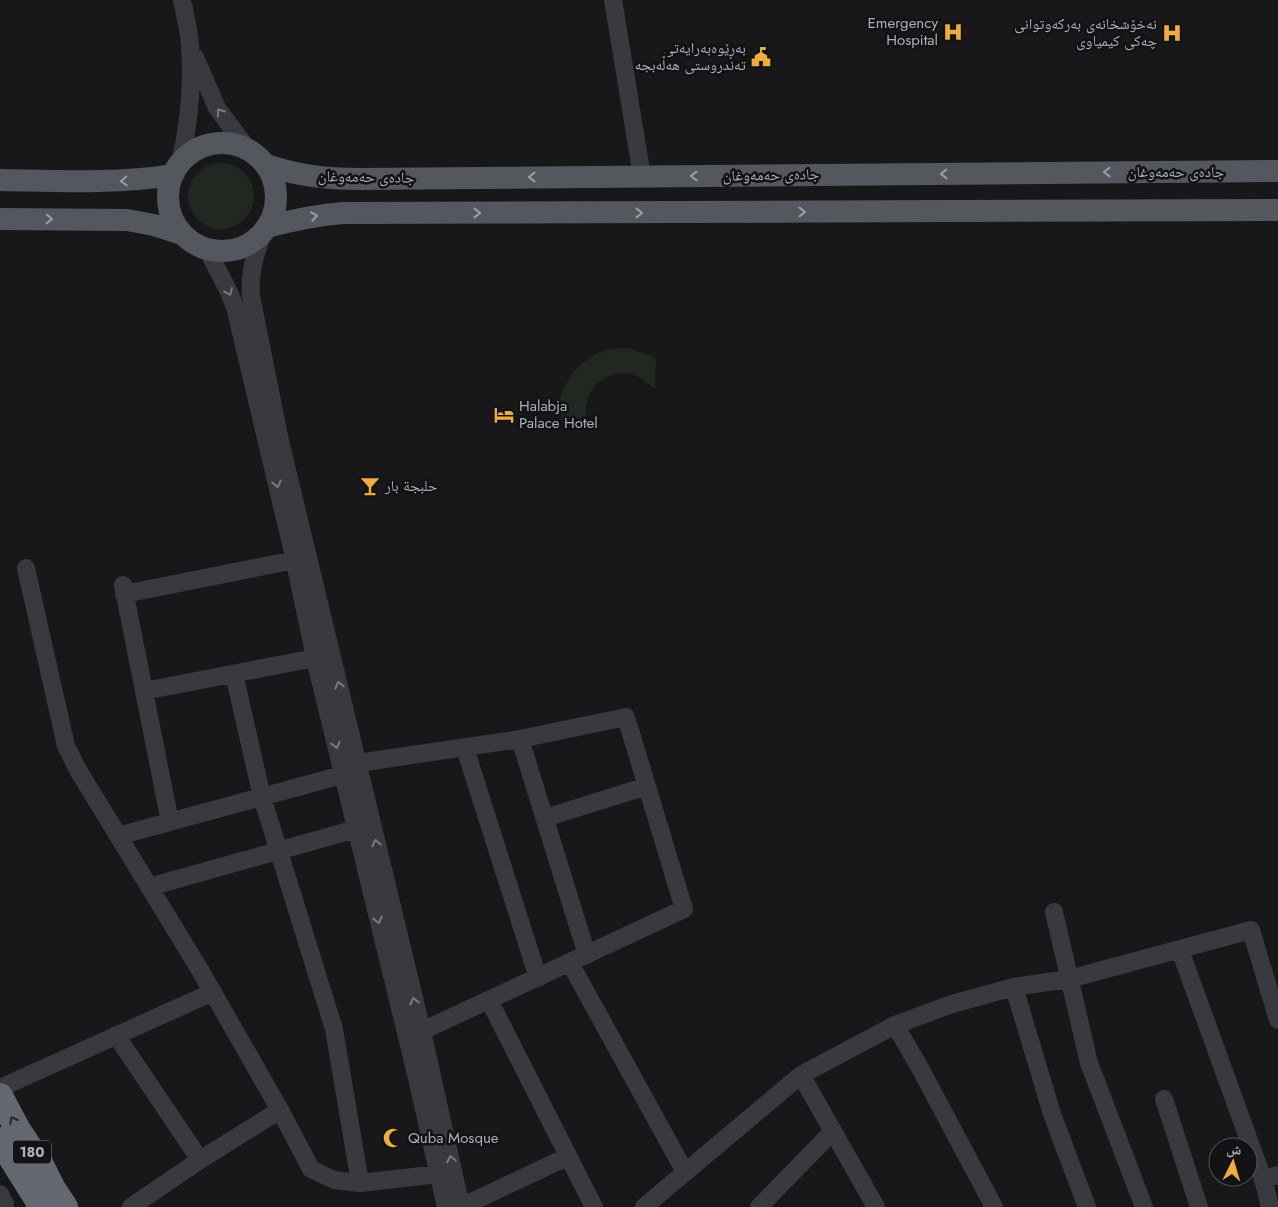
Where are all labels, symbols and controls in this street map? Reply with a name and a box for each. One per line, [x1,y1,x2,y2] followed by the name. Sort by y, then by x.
[867,12,938,51] place label: Emergency Hospital
[1014,13,1157,52] place label: نەخۆشخانەی بەرکەوتوانی چەکی کیمیاوی
[942,21,964,43] hospital icon: Emergency Hospital
[1161,22,1183,44] hospital icon: نەخۆشخانەی بەرکەوتوانی چەکی کیمیاوی
[635,37,747,76] place label: بەڕێوەبەرایەتی تەندروستی هەڵەبجە
[750,46,772,68] public building icon: بەڕێوەبەرایەتی تەندروستی هەڵەبجە
[217,108,226,117] one-way arrow
[1128,161,1225,183] street label: جادەی حەمەوغان
[723,163,820,187] street label: جادەی حەمەوغان
[318,165,415,189] street label: جادەی حەمەوغان
[1103,167,1110,177] one-way arrow
[940,169,948,179] one-way arrow
[690,171,698,181] one-way arrow
[528,172,536,182] one-way arrow
[120,175,128,186] one-way arrow
[636,207,644,218] one-way arrow
[798,207,806,217] one-way arrow
[474,208,481,218] one-way arrow
[310,211,319,221] one-way arrow
[45,214,53,224] one-way arrow
[222,287,233,296] one-way arrow
[519,395,598,434] place label: Halabja Palace Hotel
[493,404,515,426] hotel icon: Halabja Palace Hotel
[359,475,381,497] bar icon: حلبجة بار
[384,475,438,497] place label: حلبجة بار
[271,479,282,488] one-way arrow
[334,680,345,689] one-way arrow
[330,740,341,749] one-way arrow
[371,839,382,847] one-way arrow
[372,915,383,924] one-way arrow
[410,997,420,1005] one-way arrow
[9,1117,19,1126] one-way arrow
[382,1127,404,1149] mosque icon: Quba Mosque
[408,1127,499,1149] place label: Quba Mosque
[1208,1137,1258,1187] north arrow
[1226,1138,1243,1160] text: ش
[13,1140,51,1164] road number: 180
[447,1155,457,1164] one-way arrow

